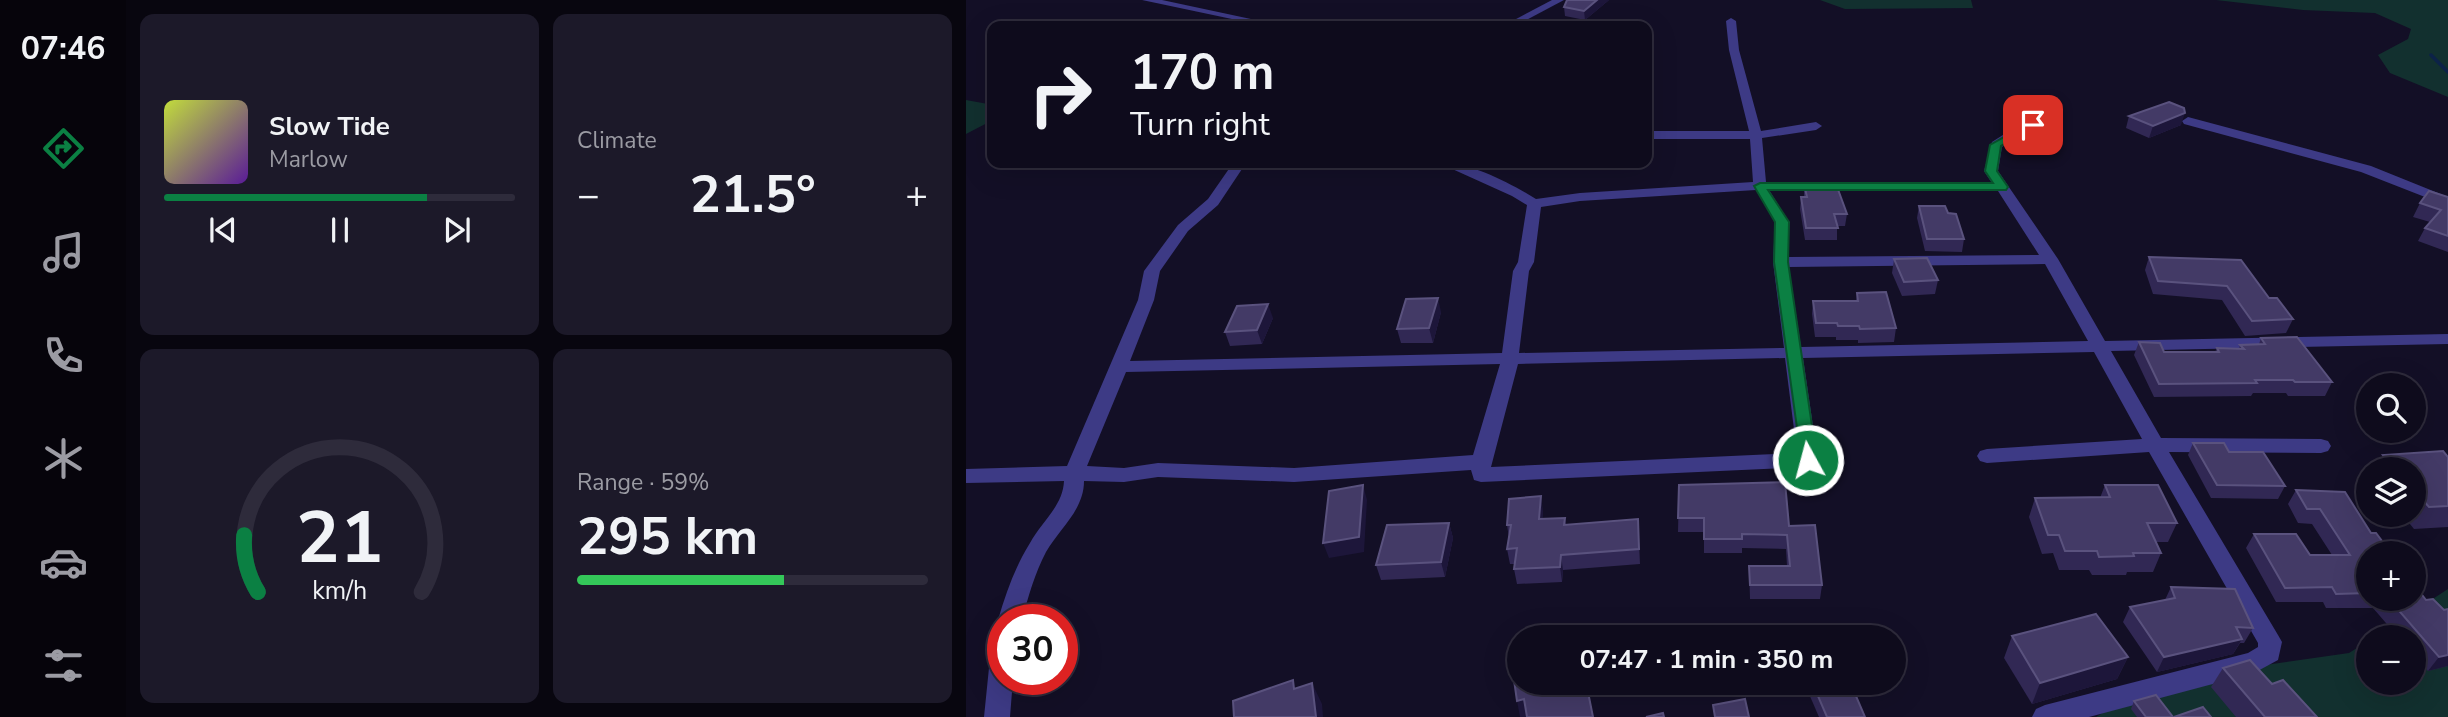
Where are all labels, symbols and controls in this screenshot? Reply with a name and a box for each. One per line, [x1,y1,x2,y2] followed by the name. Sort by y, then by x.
[21,27,105,70] text: 07:46
[1130,39,1274,106] text: 170 m
[1015,49,1106,140] icon: right
[2003,95,2063,155] pin
[1130,103,1270,146] text: Turn right
[2014,106,2052,144] icon: arrive
[269,109,390,144] text: Slow Tide
[39,124,88,173] icon: directions
[577,125,657,156] text: Climate
[269,144,348,175] text: Marlow
[689,159,816,230] text: 21.5°
[577,170,600,221] text: −
[905,170,928,221] text: +
[204,211,242,249] icon: previous
[321,211,359,249] icon: pause
[438,211,476,249] icon: next
[39,228,88,277] icon: music
[39,331,88,380] icon: phone
[2356,373,2426,695] map controls
[2356,373,2426,443] button: search
[1771,423,1845,497] position arrow
[39,434,88,483] icon: climate
[2356,457,2426,527] button: layers
[577,467,709,498] text: Range · 59%
[296,488,383,588] text: 21
[577,501,758,572] text: 295 km
[39,538,88,587] icon: car
[2356,541,2426,611] button: +
[312,574,367,608] text: km/h
[987,604,1078,695] speed limit sign: 30
[2356,625,2426,695] button: −
[39,641,88,690] icon: filters
[1580,642,1833,677] text: 07:47 · 1 min · 350 m

